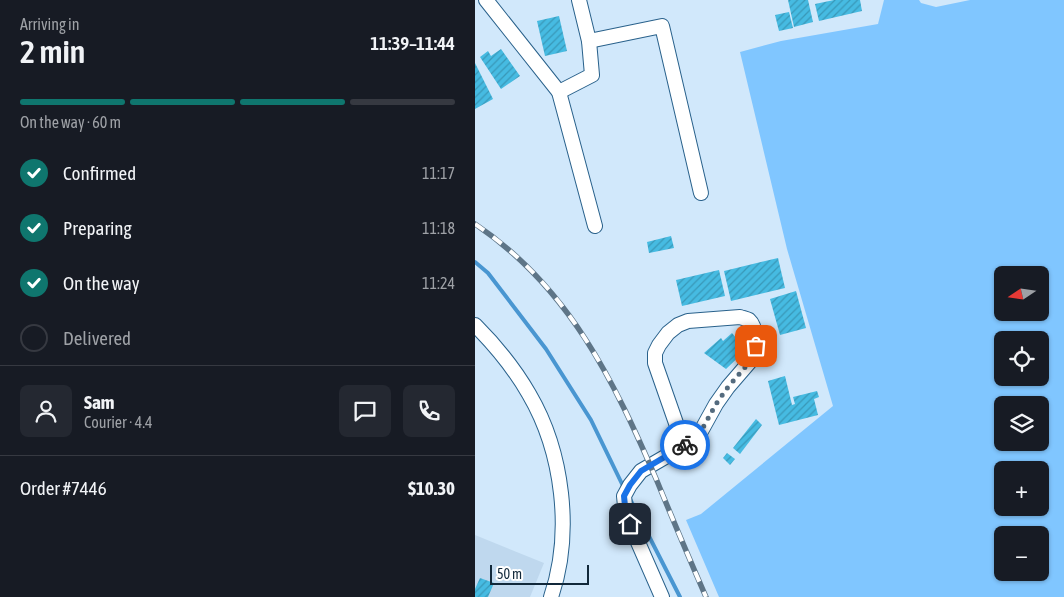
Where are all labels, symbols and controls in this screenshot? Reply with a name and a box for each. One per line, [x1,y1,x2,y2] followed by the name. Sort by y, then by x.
[20,15,80,33] text: Arriving in
[370,32,455,54] text: 11:39–11:44
[20,33,85,70] text: 2 min
[20,113,121,131] text: On the way · 60 m
[20,159,48,187] icon: check
[63,162,136,184] text: Confirmed
[422,164,455,182] text: 11:17
[20,214,48,242] icon: check
[63,217,132,239] text: Preparing
[422,219,455,237] text: 11:18
[994,266,1049,321] north arrow
[994,266,1049,581] map controls
[20,269,48,297] icon: check
[63,272,140,294] text: On the way
[422,274,455,292] text: 11:24
[735,325,777,367] pin
[63,327,131,349] text: Delivered
[994,331,1049,386] button: locate
[742,332,770,360] icon: bag
[20,385,72,437] button: person
[339,385,391,437] button: chat
[403,385,455,437] button: phone
[84,391,115,413] text: Sam
[994,396,1049,451] button: layers
[84,413,153,431] text: Courier · 4.4
[660,420,710,470] courier
[671,431,699,459] icon: bike
[994,461,1049,516] button: +
[20,477,107,499] text: Order #7446
[408,477,455,499] text: $10.30
[609,503,651,545] pin
[616,510,644,538] icon: home
[994,526,1049,581] button: −
[490,562,589,585] scale bar
[497,566,522,582] text: 50 m

